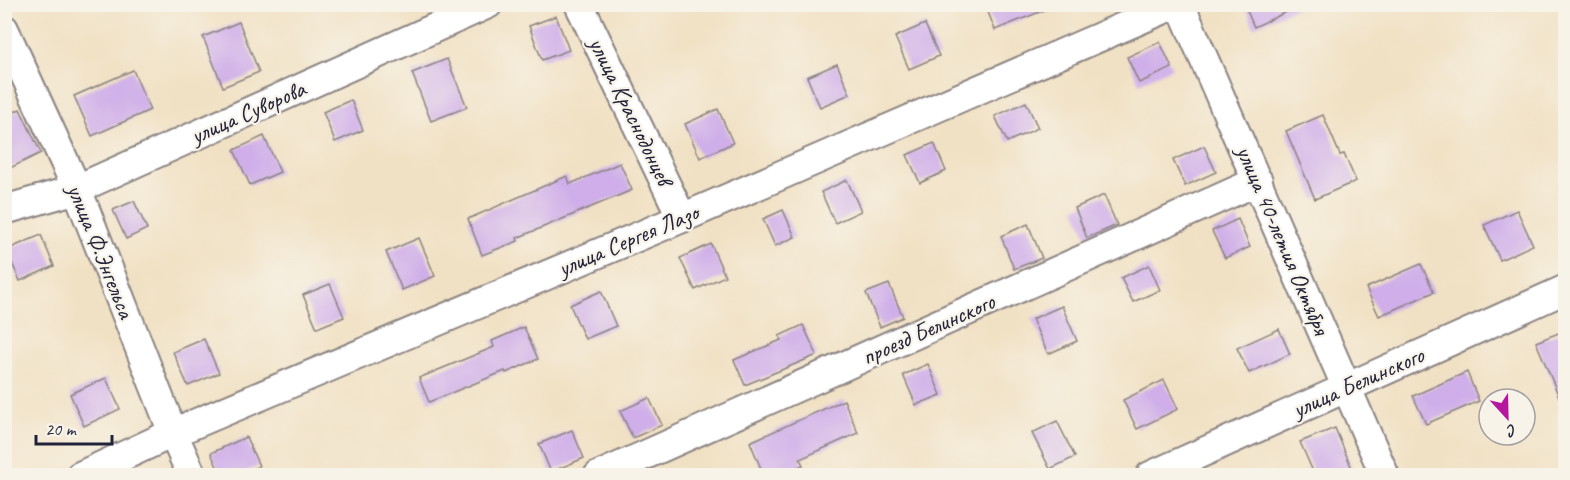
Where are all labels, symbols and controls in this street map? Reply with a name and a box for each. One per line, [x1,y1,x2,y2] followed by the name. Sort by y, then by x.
[581,30,682,194] street label: улица Краснодонцев
[184,73,311,151] street label: улица Суворова
[1229,139,1337,340] street label: улица 40-летия Октября
[60,178,142,324] street label: улица Ф.Энгельса
[551,196,705,284] street label: улица Сергея Лазо
[857,286,1000,372] street label: проезд Белинского
[1286,339,1430,425] street label: улица Белинского
[1477,387,1537,447] north arrow
[36,408,112,446] scale bar
[45,418,78,440] text: 20 m
[1503,419,1520,442] text: С

